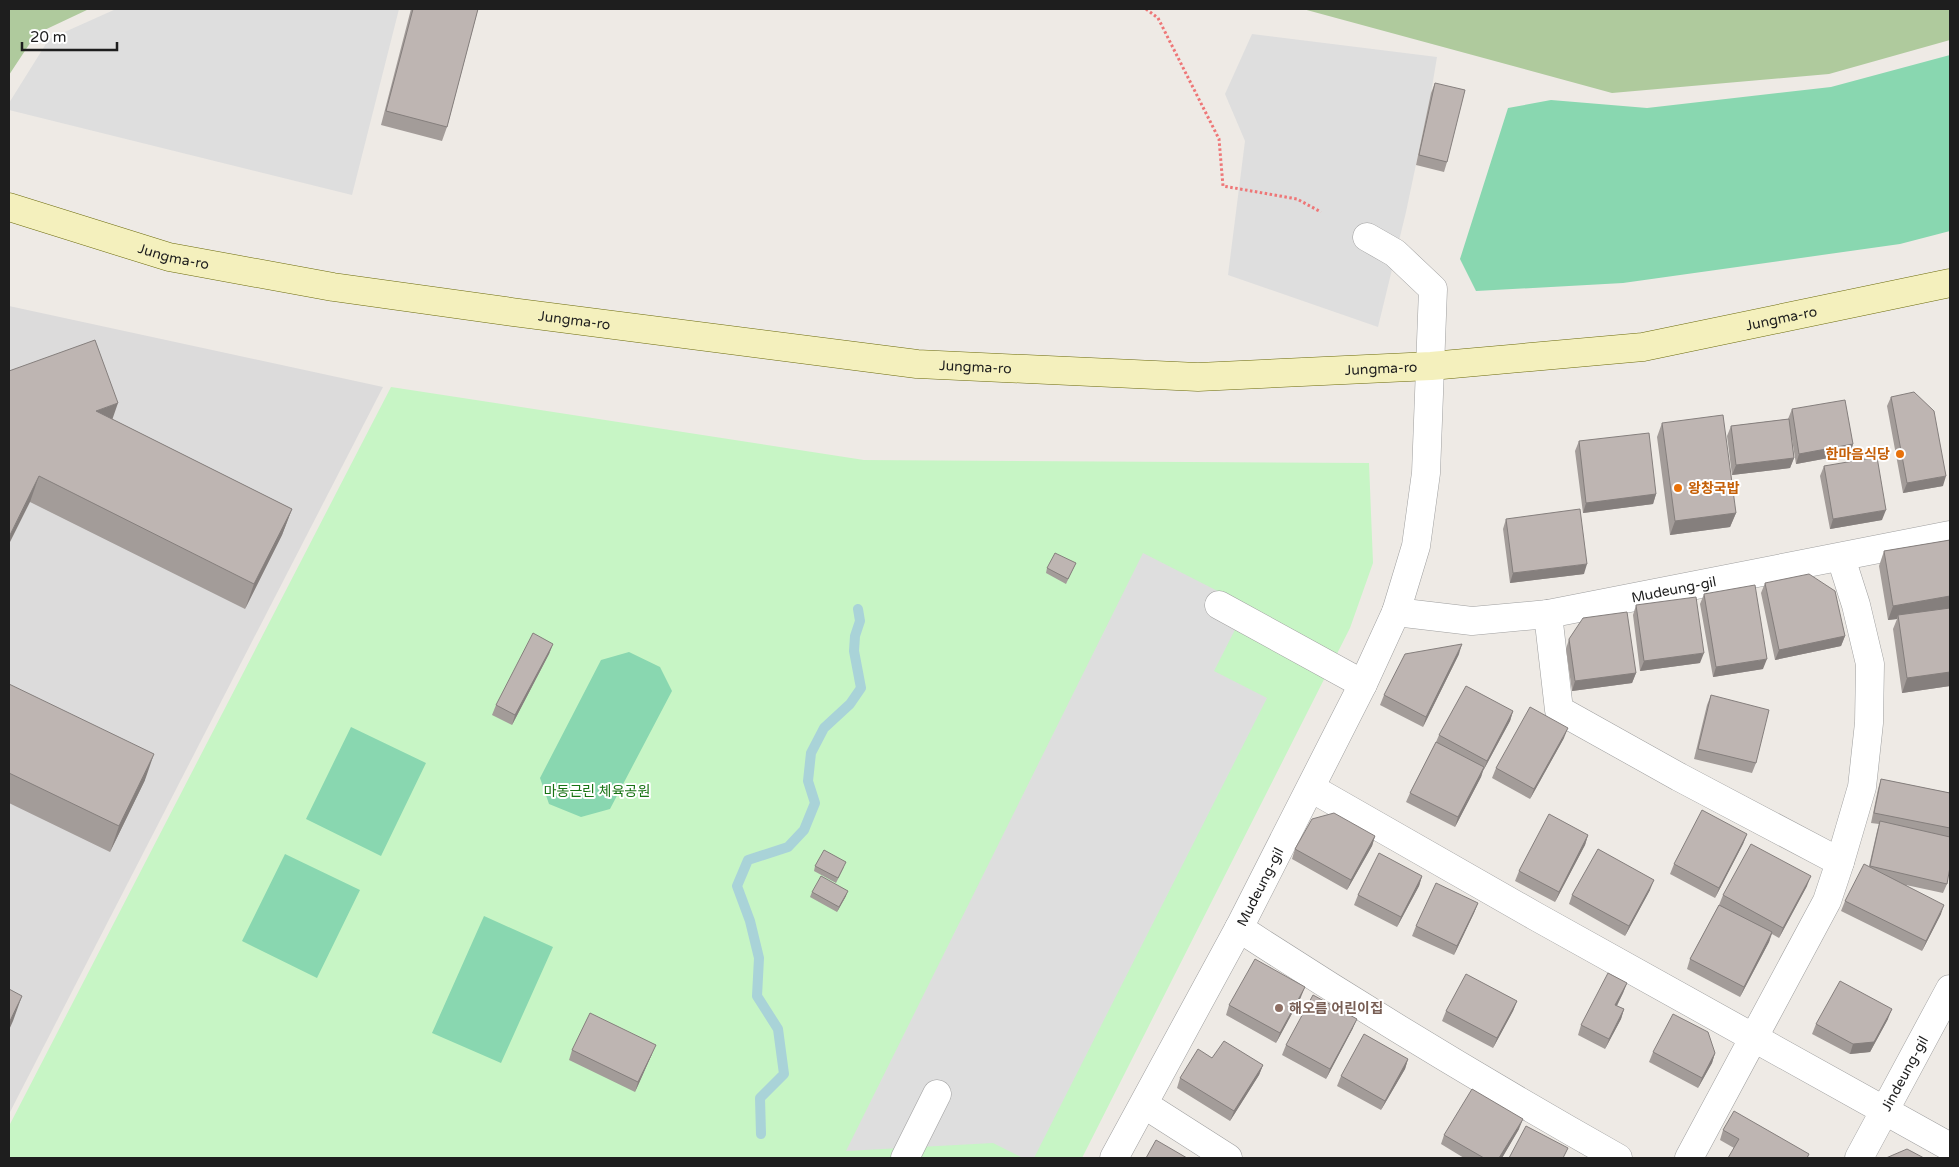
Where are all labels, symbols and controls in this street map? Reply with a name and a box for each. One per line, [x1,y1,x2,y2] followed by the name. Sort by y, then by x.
[22,20,118,52] scale bar
[30,28,67,46] text: 20 m
[136,239,211,273] street label: Jungma-ro
[1744,302,1818,334] street label: Jungma-ro
[537,307,611,333] street label: Jungma-ro
[939,357,1012,377] street label: Jungma-ro
[1344,358,1418,379] street label: Jungma-ro
[1826,446,1890,463] place label: 한마음식당
[1894,448,1906,460] marker: 한마음식당
[1688,480,1740,497] place label: 왕창국밥
[1672,482,1684,494] marker: 왕창국밥
[1630,573,1718,606] street label: Mudeung-gil
[544,783,650,800] park label: 마동근린 체육공원
[1233,845,1287,929] street label: Mudeung-gil
[1289,1000,1383,1017] place label: 해오름 어린이집
[1273,1002,1285,1014] marker: 해오름 어린이집
[1877,1033,1932,1114] street label: Jindeung-gil

